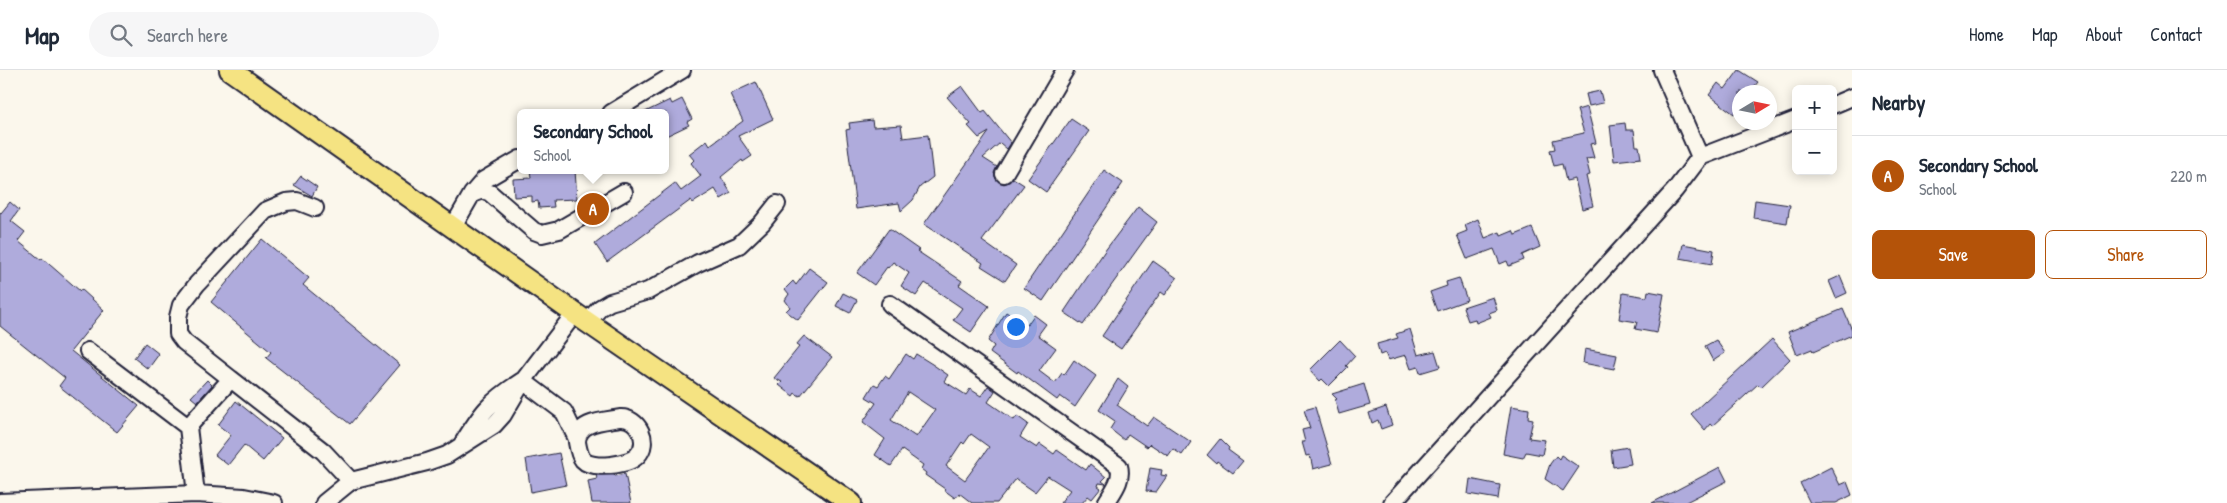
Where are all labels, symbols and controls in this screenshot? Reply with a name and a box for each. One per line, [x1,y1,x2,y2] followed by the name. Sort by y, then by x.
[89,12,439,57] search box
[25,19,59,51] text: Map
[107,21,135,49] icon: search
[147,22,228,48] text: Search here
[1969,22,2004,47] text: Home
[2032,22,2057,47] text: Map
[2085,22,2122,47] text: About
[2150,22,2202,47] text: Contact
[1732,85,1777,130] north arrow
[1792,85,1837,175] map controls
[1792,85,1837,130] button: +
[1872,88,1925,117] text: Nearby
[517,109,669,174] popup
[534,118,652,144] text: Secondary School
[1792,130,1837,175] button: −
[534,144,571,166] text: School
[1919,152,2038,178] text: Secondary School
[1884,165,1892,187] text: A
[2170,165,2207,187] text: 220 m
[1919,178,1956,200] text: School
[577,190,609,228] pin: A
[1872,230,2035,279] button: Save
[2045,230,2207,279] button: Share
[1003,314,1029,340] your location

